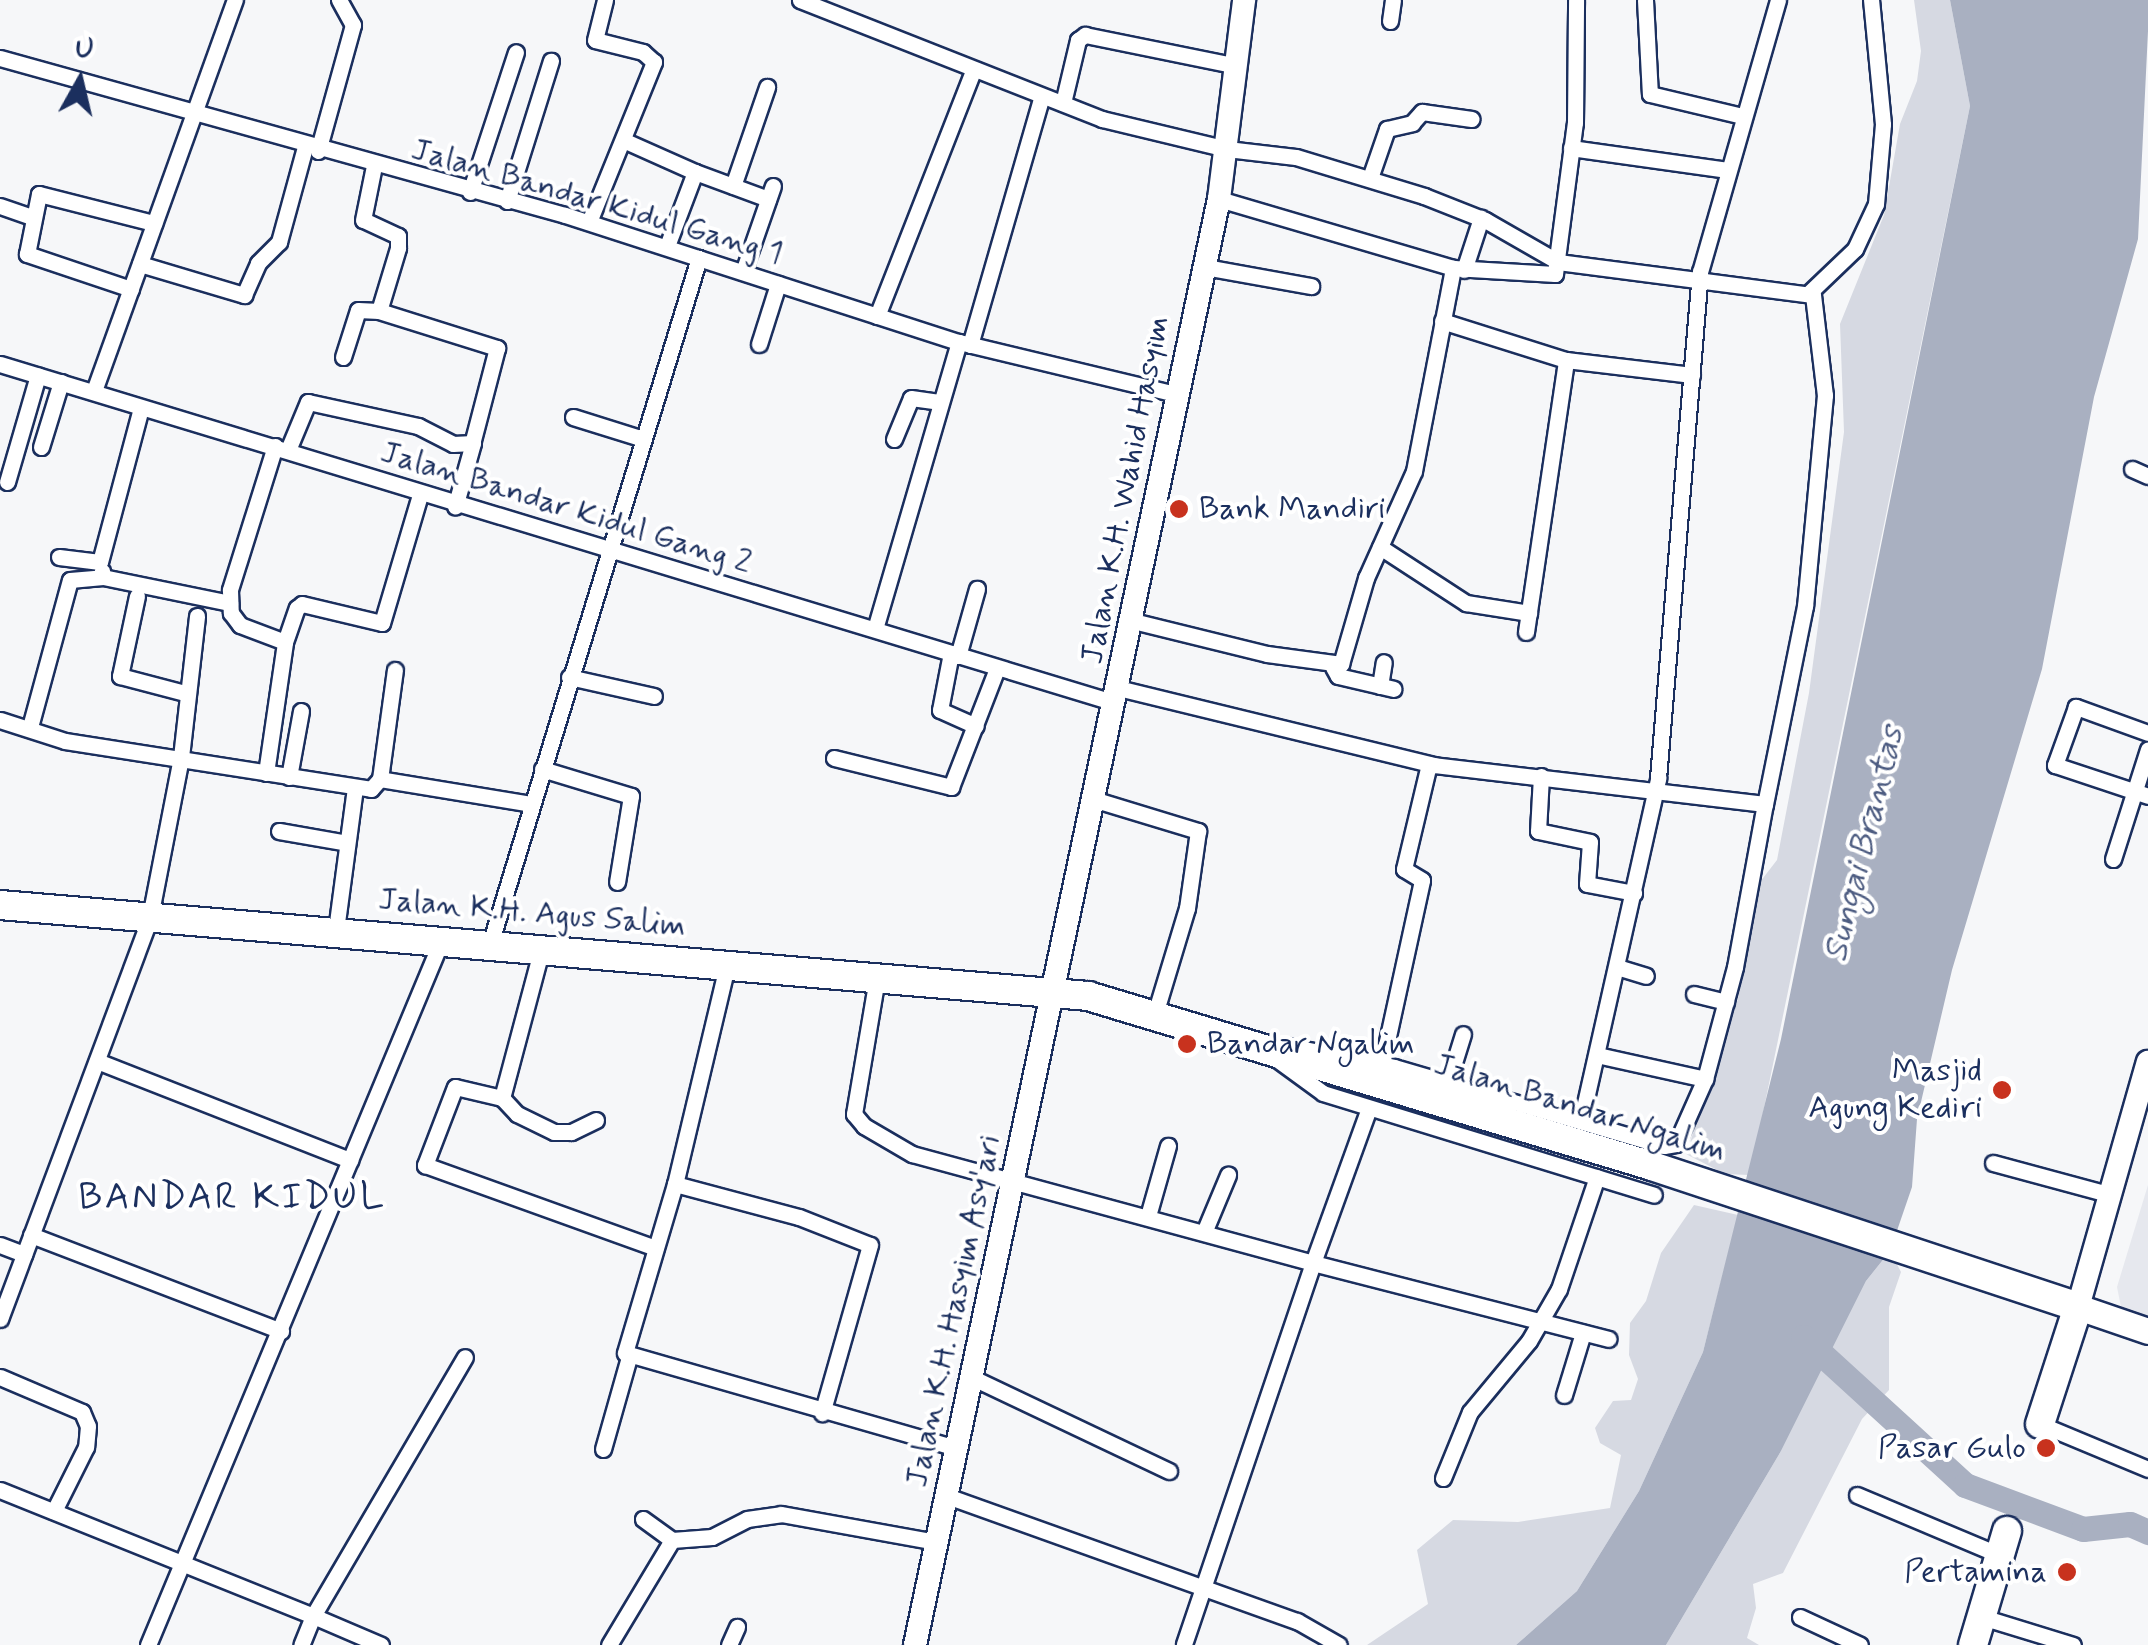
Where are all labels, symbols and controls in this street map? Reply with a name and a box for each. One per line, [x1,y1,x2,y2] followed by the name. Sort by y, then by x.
[30,30,130,130] north arrow
[73,30,96,69] text: U
[416,133,778,271] street label: Jalan Bandar Kidul Gang 1
[1074,314,1178,666] street label: Jalan K.H. Wahid Hasyim
[385,436,747,580] street label: Jalan Bandar Kidul Gang 2
[1199,490,1385,528] place label: Bank Mandiri
[1168,498,1190,520] marker: Bank Mandiri
[1814,722,1914,966] water label: Sungai Brantas
[378,881,686,945] street label: Jalan K.H. Agus Salim
[1207,1025,1413,1063] place label: Bandar Ngalim
[1176,1033,1198,1055] marker: Bandar Ngalim
[1432,1046,1728,1170] street label: Jalan Bandar Ngalim
[1808,1053,1982,1128] place label: Masjid Agung Kediri
[1991,1079,2013,1101] marker: Masjid Agung Kediri
[898,1131,1010,1491] street label: Jalan K.H. Hasyim Asy'ari
[79,1175,385,1221] district label: BANDAR KIDUL
[1882,1429,2026,1467] place label: Pasar Gulo
[2035,1437,2057,1459] marker: Pasar Gulo
[1904,1553,2047,1591] place label: Pertamina
[2056,1561,2078,1583] marker: Pertamina

